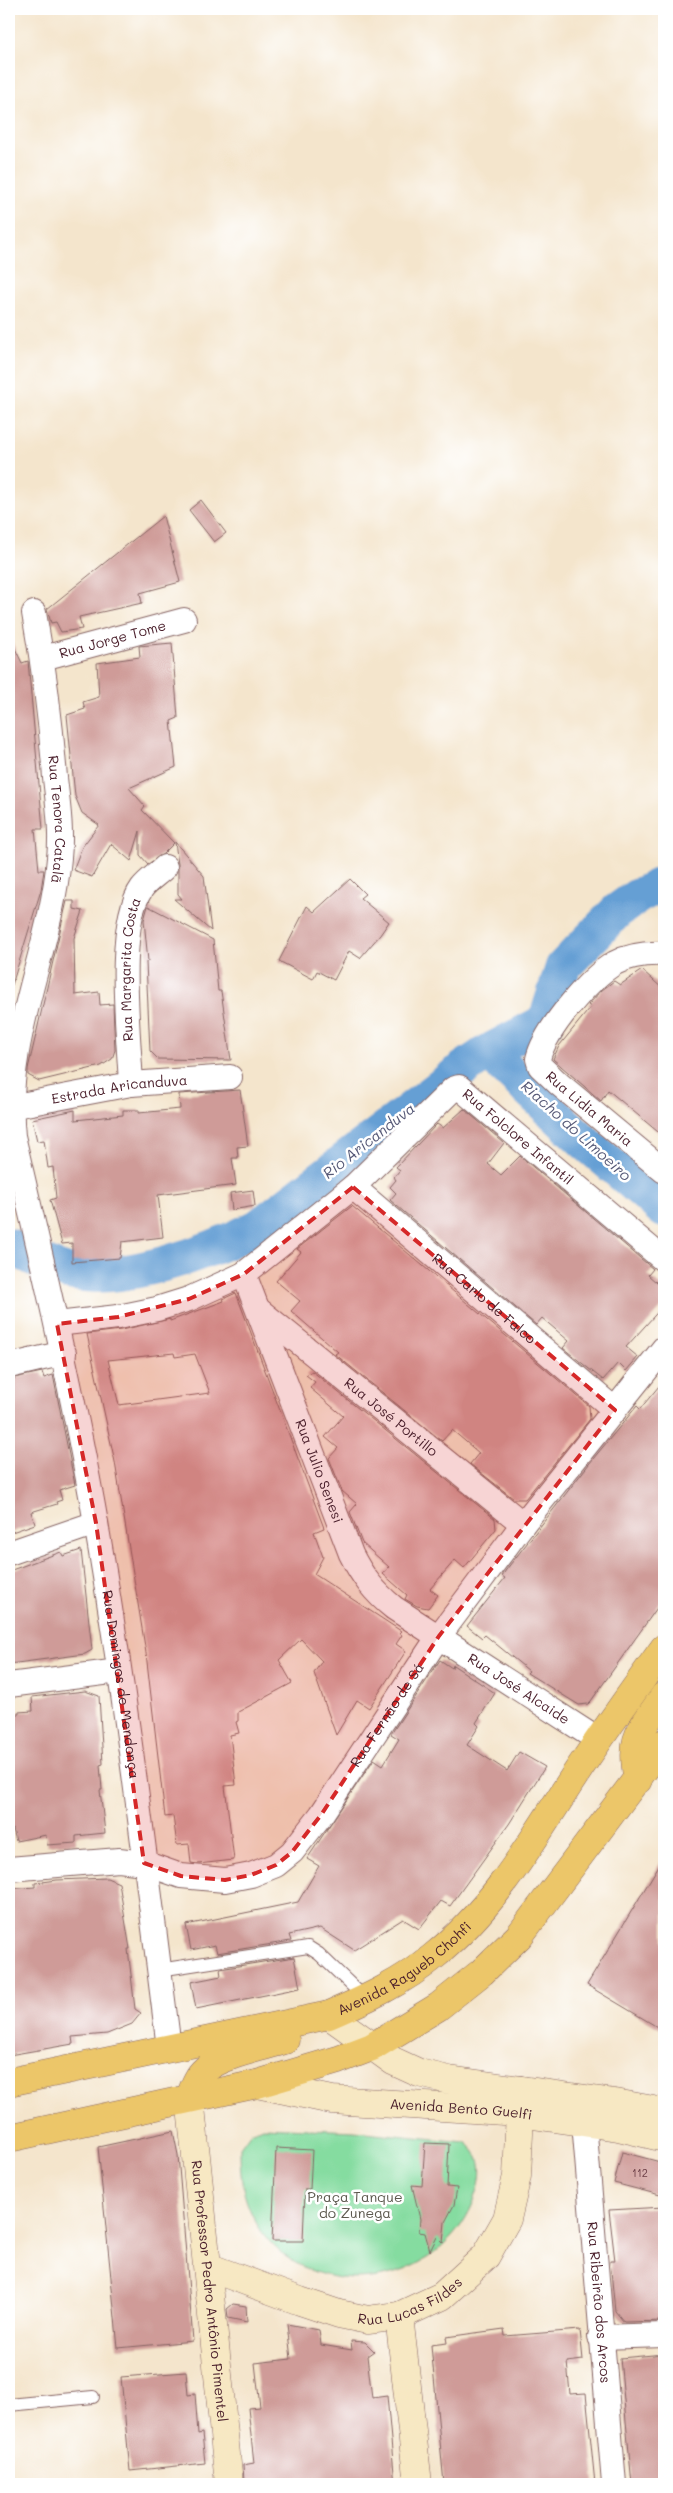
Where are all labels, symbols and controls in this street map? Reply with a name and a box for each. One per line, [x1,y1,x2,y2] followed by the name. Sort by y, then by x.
[57,615,168,662] street label: Rua Jorge Tome
[44,755,70,885] street label: Rua Tenora Catalã
[116,895,145,1042] street label: Rua Margarita Costa
[542,1067,637,1150] street label: Rua Lidia Maria
[50,1070,188,1108] street label: Estrada Aricanduva
[517,1076,636,1185] water label: Riacho do Limoeiro
[459,1084,578,1189] street label: Rua Folclore Infantil
[318,1098,419,1183] water label: Rio Aricanduva
[428,1249,540,1348] street label: Rua Carlo de Falco
[341,1373,442,1460] street label: Rua José Portillo
[291,1416,348,1526] street label: Rua Julio Senesi
[98,1589,145,1780] street label: Rua Domingos de Mendonça
[464,1648,574,1728] street label: Rua José Alcaide
[345,1659,428,1770] street label: Rua Fernão de Sá
[334,1917,475,2019] street label: Avenida Ragueb Chohfi
[389,2094,533,2124] street label: Avenida Bento Guelfi
[187,2159,233,2423] street label: Rua Professor Pedro Antônio Pimentel
[632,2165,648,2180] house number: 112
[307,2187,403,2222] park label: Praça Tanque do Zunega
[583,2221,616,2384] street label: Rua Ribeirão dos Arcos
[356,2272,466,2329] street label: Rua Lucas Fildes

